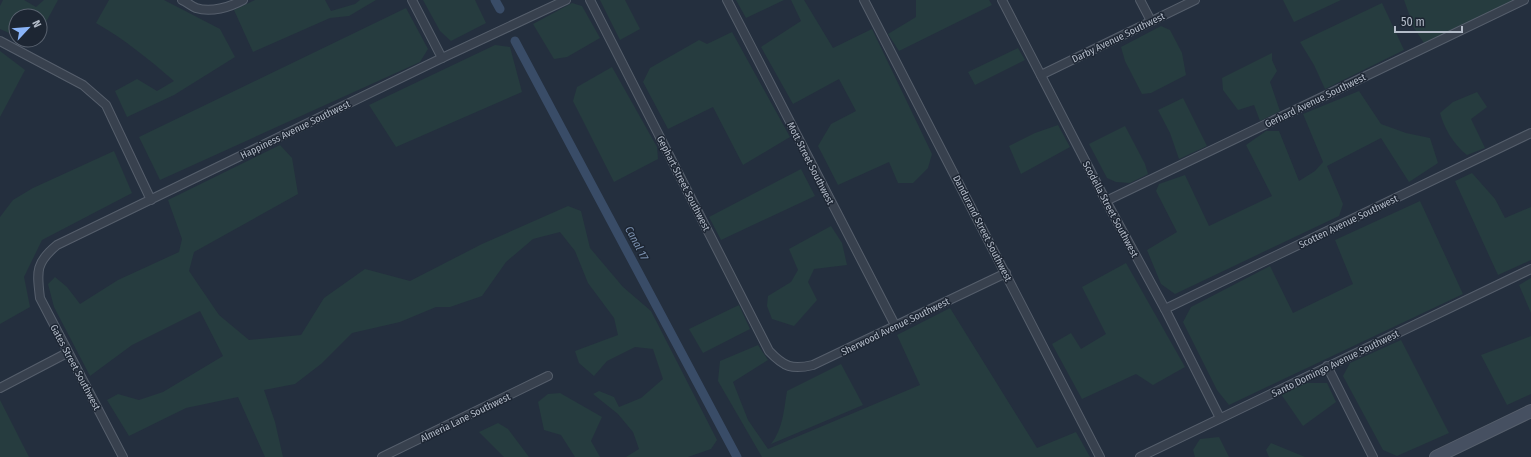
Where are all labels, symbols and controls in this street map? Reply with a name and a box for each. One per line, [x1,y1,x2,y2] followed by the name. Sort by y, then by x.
[8,8,48,48] north arrow
[1395,8,1462,34] scale bar
[1070,10,1167,66] street label: Darby Avenue Southwest
[1401,15,1425,29] text: 50 m
[29,18,44,30] text: N
[1263,71,1368,131] street label: Gerhard Avenue Southwest
[239,98,353,162] street label: Happiness Avenue Southwest
[784,120,836,207] street label: Mott Street Southwest
[654,134,713,234] street label: Gephart Street Southwest
[1080,159,1141,260] street label: Scodella Street Southwest
[950,173,1014,284] street label: Dandurand Street Southwest
[1297,192,1401,251] street label: Scotten Avenue Southwest
[622,224,651,263] water label: Canal 17
[839,295,952,358] street label: Sherwood Avenue Southwest
[47,323,103,413] street label: Gates Street Southwest
[1270,328,1402,400] street label: Santo Domingo Avenue Southwest
[418,391,513,445] street label: Almeria Lane Southwest

